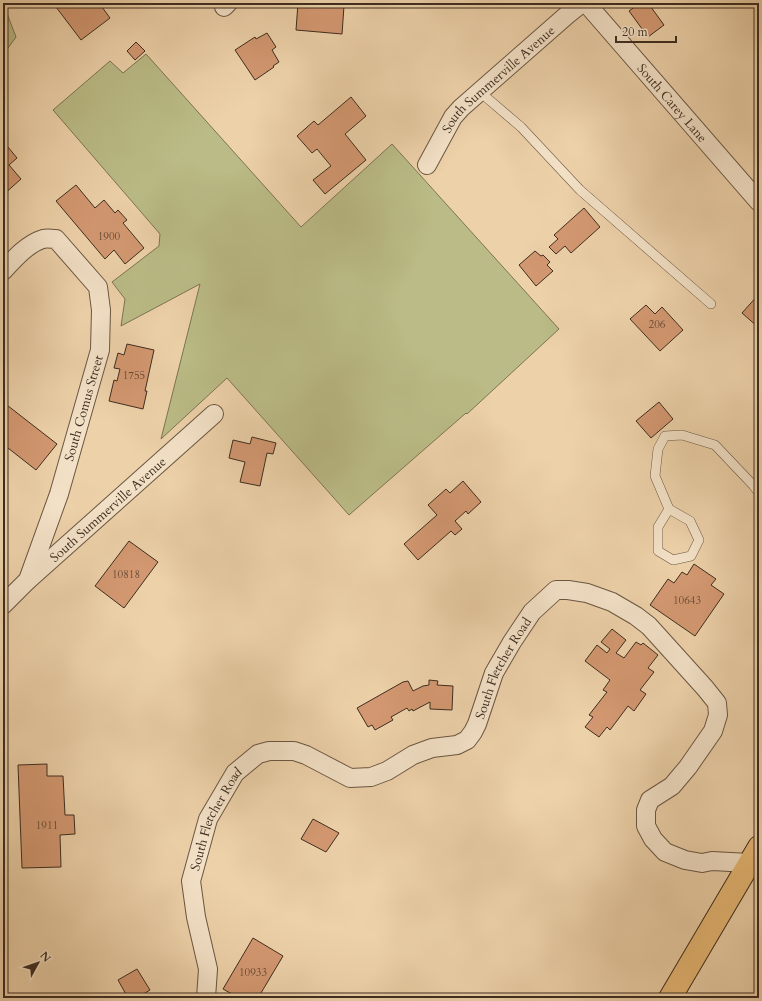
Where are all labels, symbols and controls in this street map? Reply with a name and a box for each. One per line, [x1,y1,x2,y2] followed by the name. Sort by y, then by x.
[616,18,676,44] scale bar
[438,22,559,136] street label: South Summerville Avenue
[622,24,649,40] text: 20 m
[633,60,711,147] street label: South Carey Lane
[98,229,121,244] house number: 1900
[649,317,666,332] house number: 206
[60,353,108,463] street label: South Comus Street
[123,368,145,383] house number: 1755
[46,453,170,566] street label: South Summerville Avenue
[112,567,140,582] house number: 10818
[673,593,701,608] house number: 10643
[471,614,536,722] street label: South Fletcher Road
[186,763,246,873] street label: South Fletcher Road
[36,818,58,833] house number: 1911
[18,943,58,983] north arrow
[36,948,54,966] text: N
[239,965,267,980] house number: 10933

